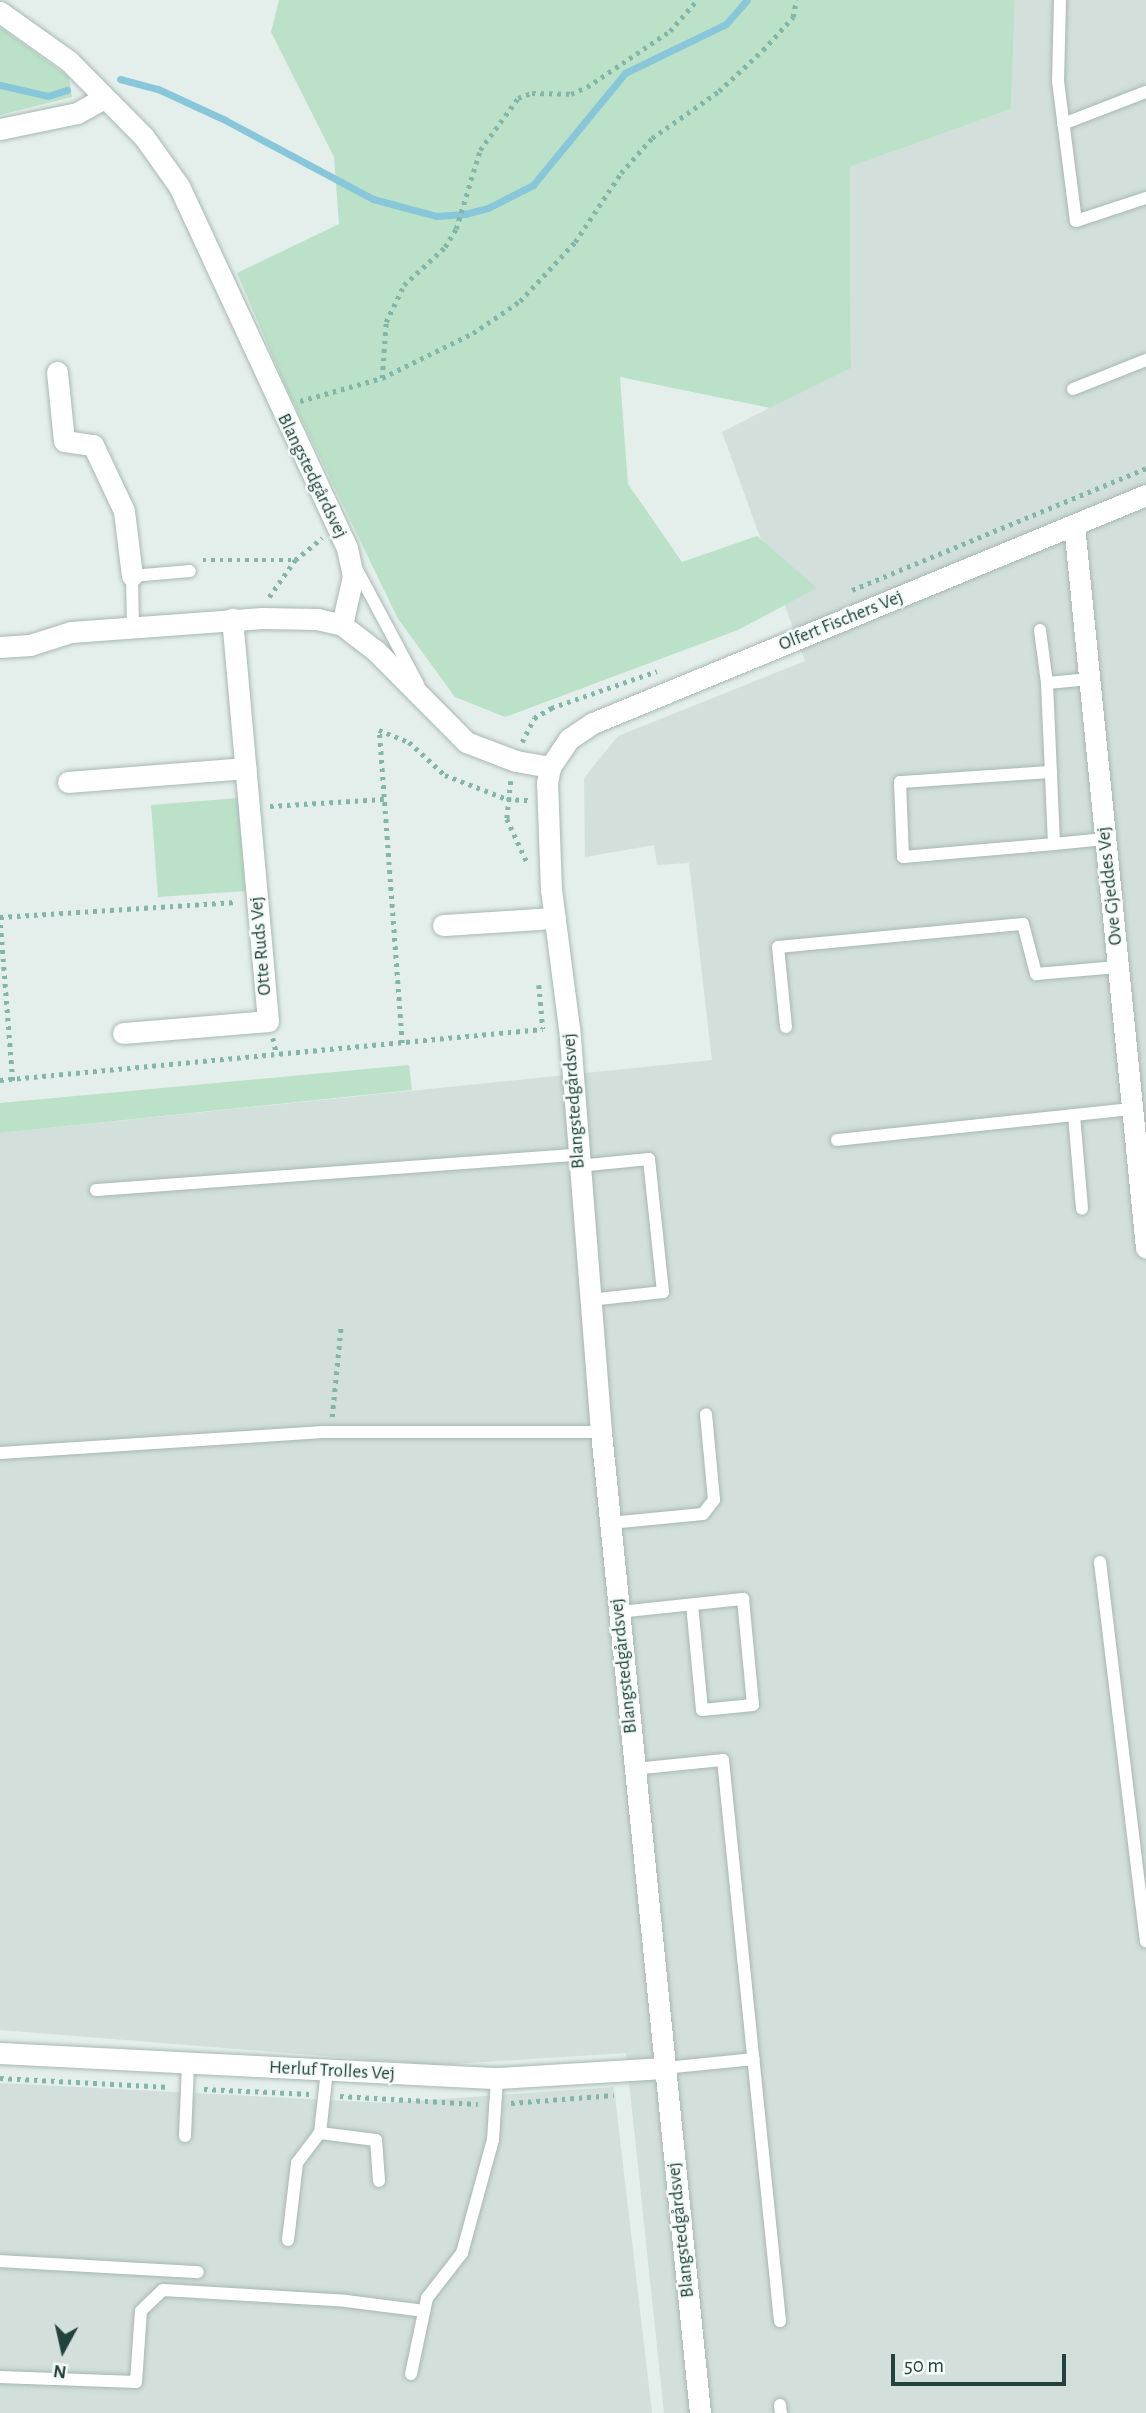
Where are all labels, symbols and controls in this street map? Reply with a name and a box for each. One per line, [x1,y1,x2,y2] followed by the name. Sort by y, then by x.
[272,410,352,542] street label: Blangstedgårdsvej
[776,586,906,656] street label: Olfert Fischers Vej
[1092,826,1128,946] street label: Ove Gjeddes Vej
[245,896,277,996] street label: Otte Ruds Vej
[558,1032,590,1170] street label: Blangstedgårdsvej
[606,1597,642,1735] street label: Blangstedgårdsvej
[268,2056,396,2086] street label: Herluf Trolles Vej
[663,2161,699,2299] street label: Blangstedgårdsvej
[28,2315,98,2385] north arrow
[894,2340,1069,2384] scale bar
[904,2355,944,2376] text: 50 m
[52,2361,68,2382] text: N

